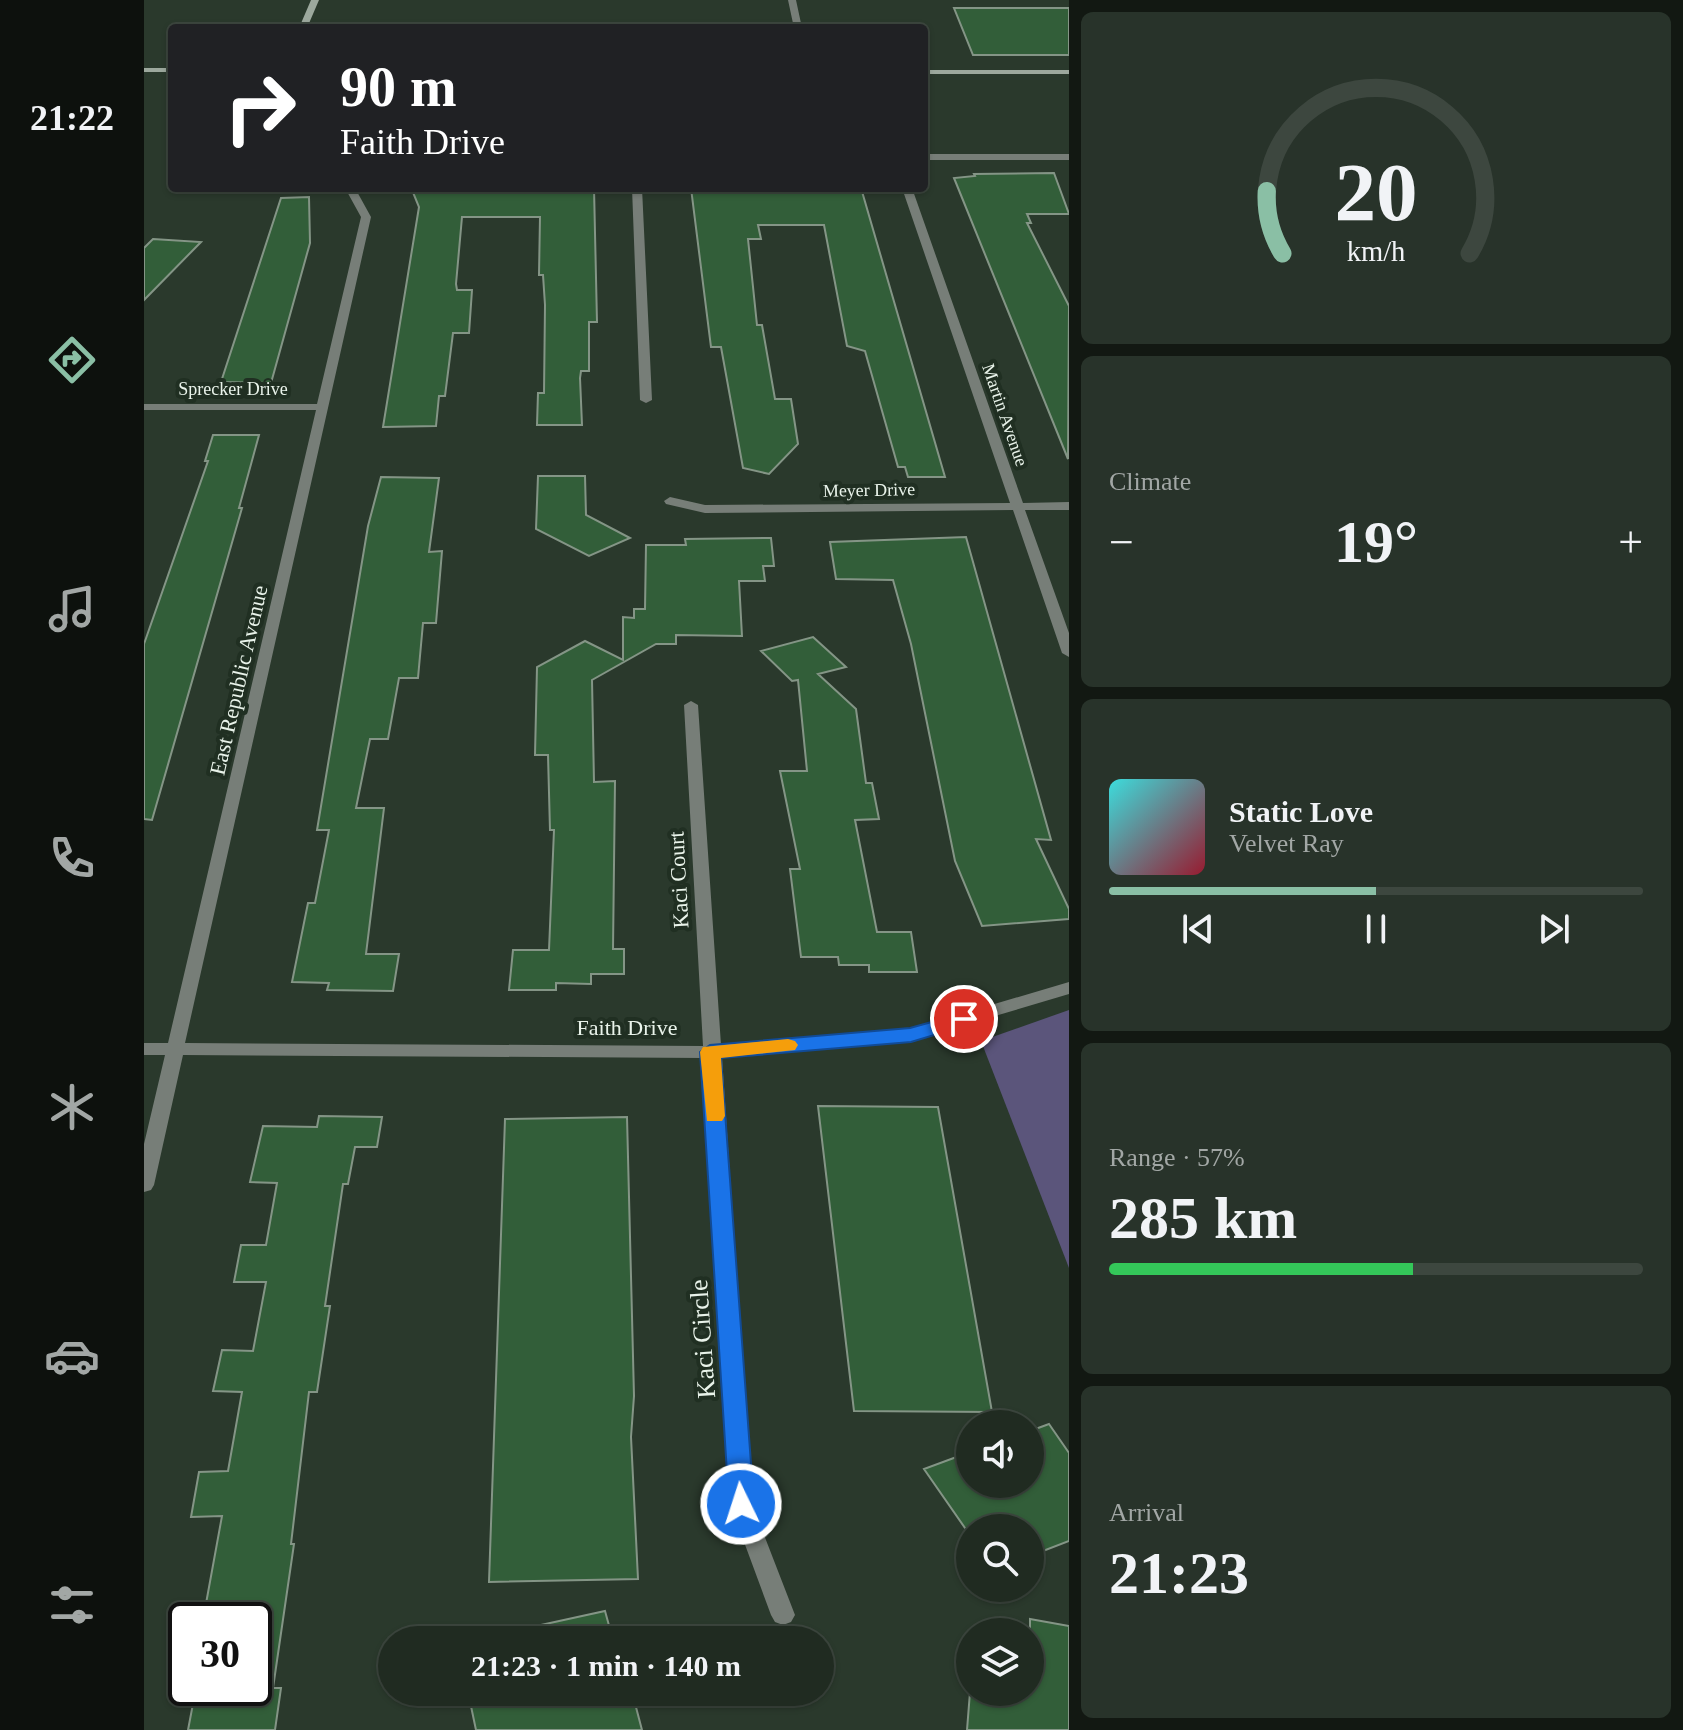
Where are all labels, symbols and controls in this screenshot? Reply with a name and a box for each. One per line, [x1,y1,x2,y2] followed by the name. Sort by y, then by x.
[208,56,312,160] icon: right
[340,56,457,118] text: 90 m
[30,98,114,138] text: 21:22
[340,122,505,162] text: Faith Drive
[1334,145,1418,237] text: 20
[1347,236,1405,267] text: km/h
[44,332,100,388] icon: directions
[978,361,1032,469] street label: Martin Avenue
[178,379,288,399] street label: Sprecker Drive
[1109,467,1191,496] text: Climate
[823,479,915,501] street label: Meyer Drive
[1334,509,1418,575] text: 19°
[1109,518,1134,567] text: −
[1618,518,1643,567] text: +
[44,581,100,637] icon: music
[205,583,272,777] street label: East Republic Avenue
[1229,795,1373,828] text: Static Love
[1229,829,1344,858] text: Velvet Ray
[44,830,100,886] icon: phone
[663,831,694,929] street label: Kaci Court
[1176,907,1220,951] icon: previous
[1354,907,1398,951] icon: pause
[1532,907,1576,951] icon: next
[930,985,998,1053] pin
[942,997,986,1041] icon: arrive
[577,1015,677,1040] street label: Faith Drive
[44,1079,100,1135] icon: climate
[1109,1143,1245,1172] text: Range · 57%
[1109,1185,1297,1251] text: 285 km
[684,1279,721,1399] street label: Kaci Circle
[44,1328,100,1384] icon: car
[956,1410,1044,1706] map controls
[956,1410,1044,1498] button: sound
[699,1462,783,1546] position arrow
[1109,1498,1184,1527] text: Arrival
[956,1514,1044,1602] button: search
[1109,1540,1249,1606] text: 21:23
[44,1577,100,1633] icon: filters
[168,1602,272,1706] speed limit sign: 30
[956,1618,1044,1706] button: layers
[471,1649,741,1682] text: 21:23 · 1 min · 140 m

